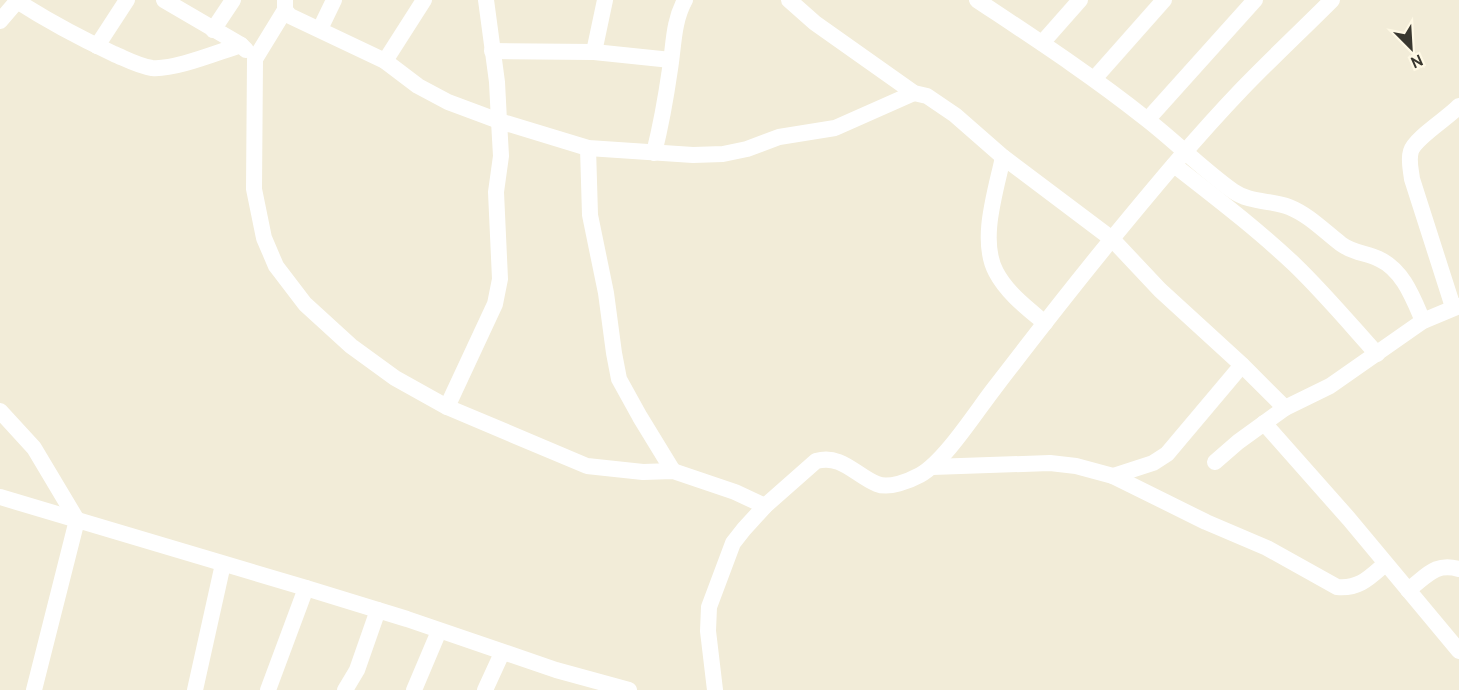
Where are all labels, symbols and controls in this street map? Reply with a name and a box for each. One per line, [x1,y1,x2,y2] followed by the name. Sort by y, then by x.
[1381,18,1441,78] north arrow
[1408,50,1426,72] text: N

